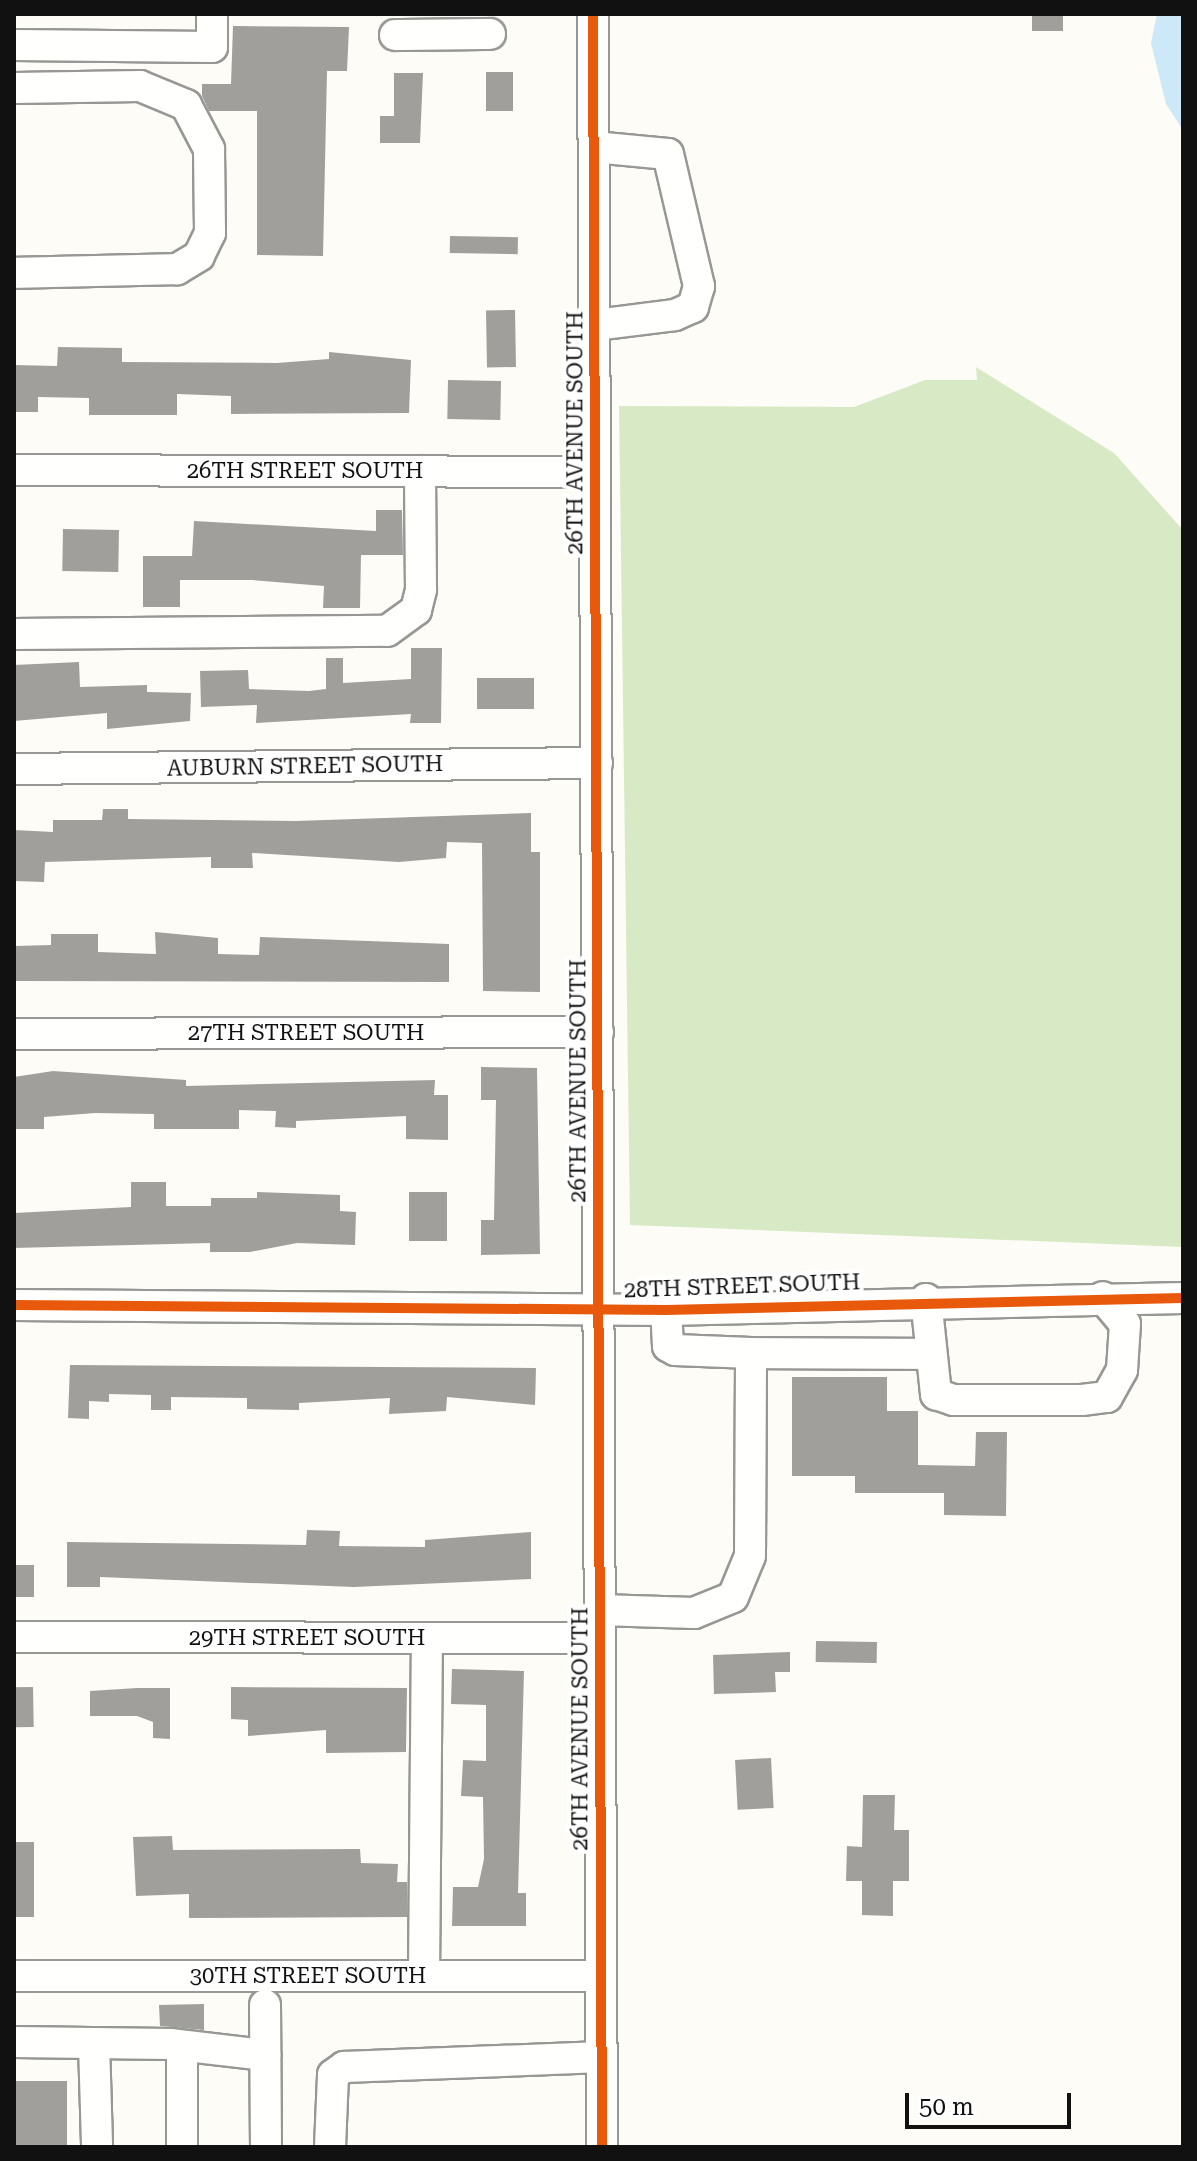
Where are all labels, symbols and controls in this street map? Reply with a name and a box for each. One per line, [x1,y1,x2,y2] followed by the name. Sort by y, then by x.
[562,311,588,555] street label: 26TH AVENUE SOUTH
[187,458,423,484] street label: 26TH STREET SOUTH
[167,750,443,782] street label: AUBURN STREET SOUTH
[565,959,591,1203] street label: 26TH AVENUE SOUTH
[188,1020,424,1046] street label: 27TH STREET SOUTH
[623,1269,861,1303] street label: 28TH STREET SOUTH
[567,1607,593,1851] street label: 26TH AVENUE SOUTH
[189,1625,425,1651] street label: 29TH STREET SOUTH
[190,1963,426,1989] street label: 30TH STREET SOUTH
[909,2077,1075,2127] scale bar
[919,2093,974,2121] text: 50 m

